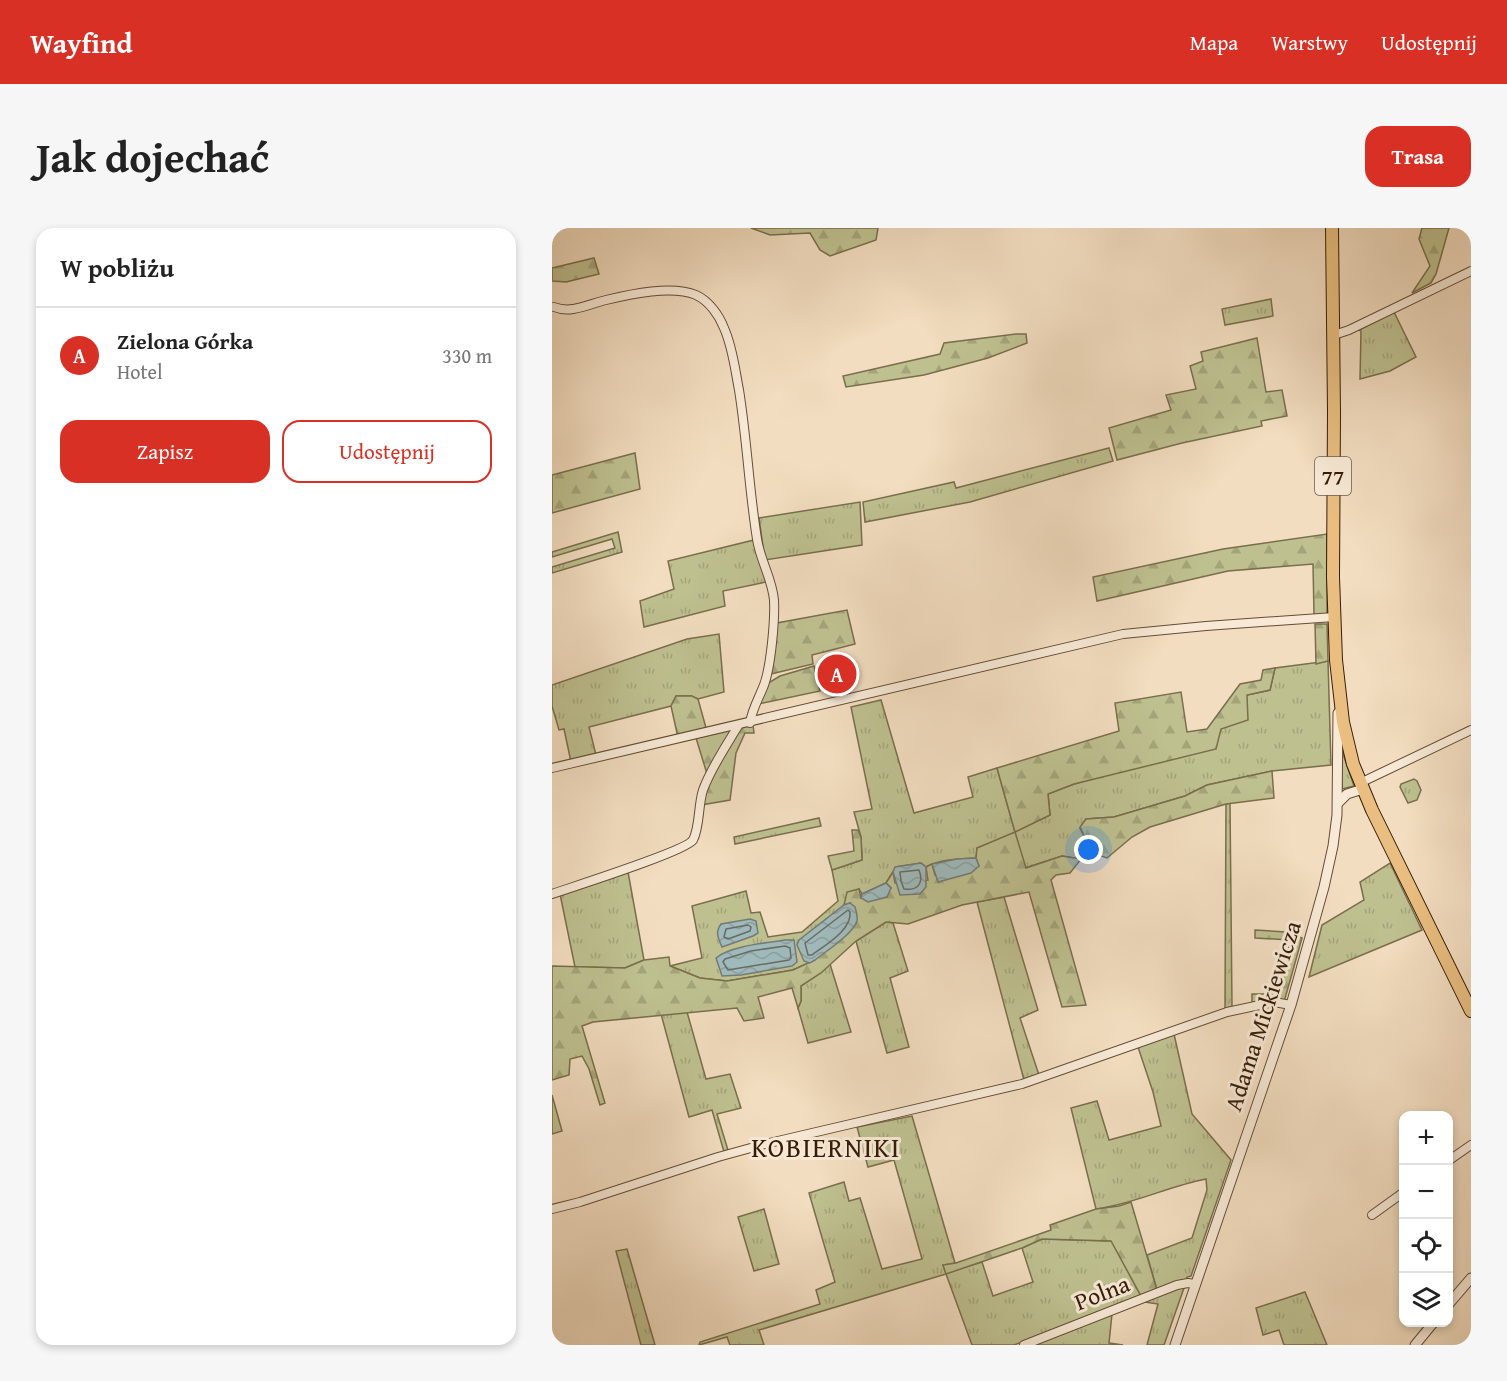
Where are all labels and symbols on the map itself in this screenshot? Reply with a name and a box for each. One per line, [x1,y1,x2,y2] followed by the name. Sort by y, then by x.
[1315,457,1351,495] road number: 77
[818,652,856,696] pin: A
[1074,835,1103,864] your location
[1215,916,1310,1115] street label: Adama Mickiewicza
[751,1127,901,1167] district label: KOBIERNIKI
[1069,1266,1135,1319] street label: Polna

